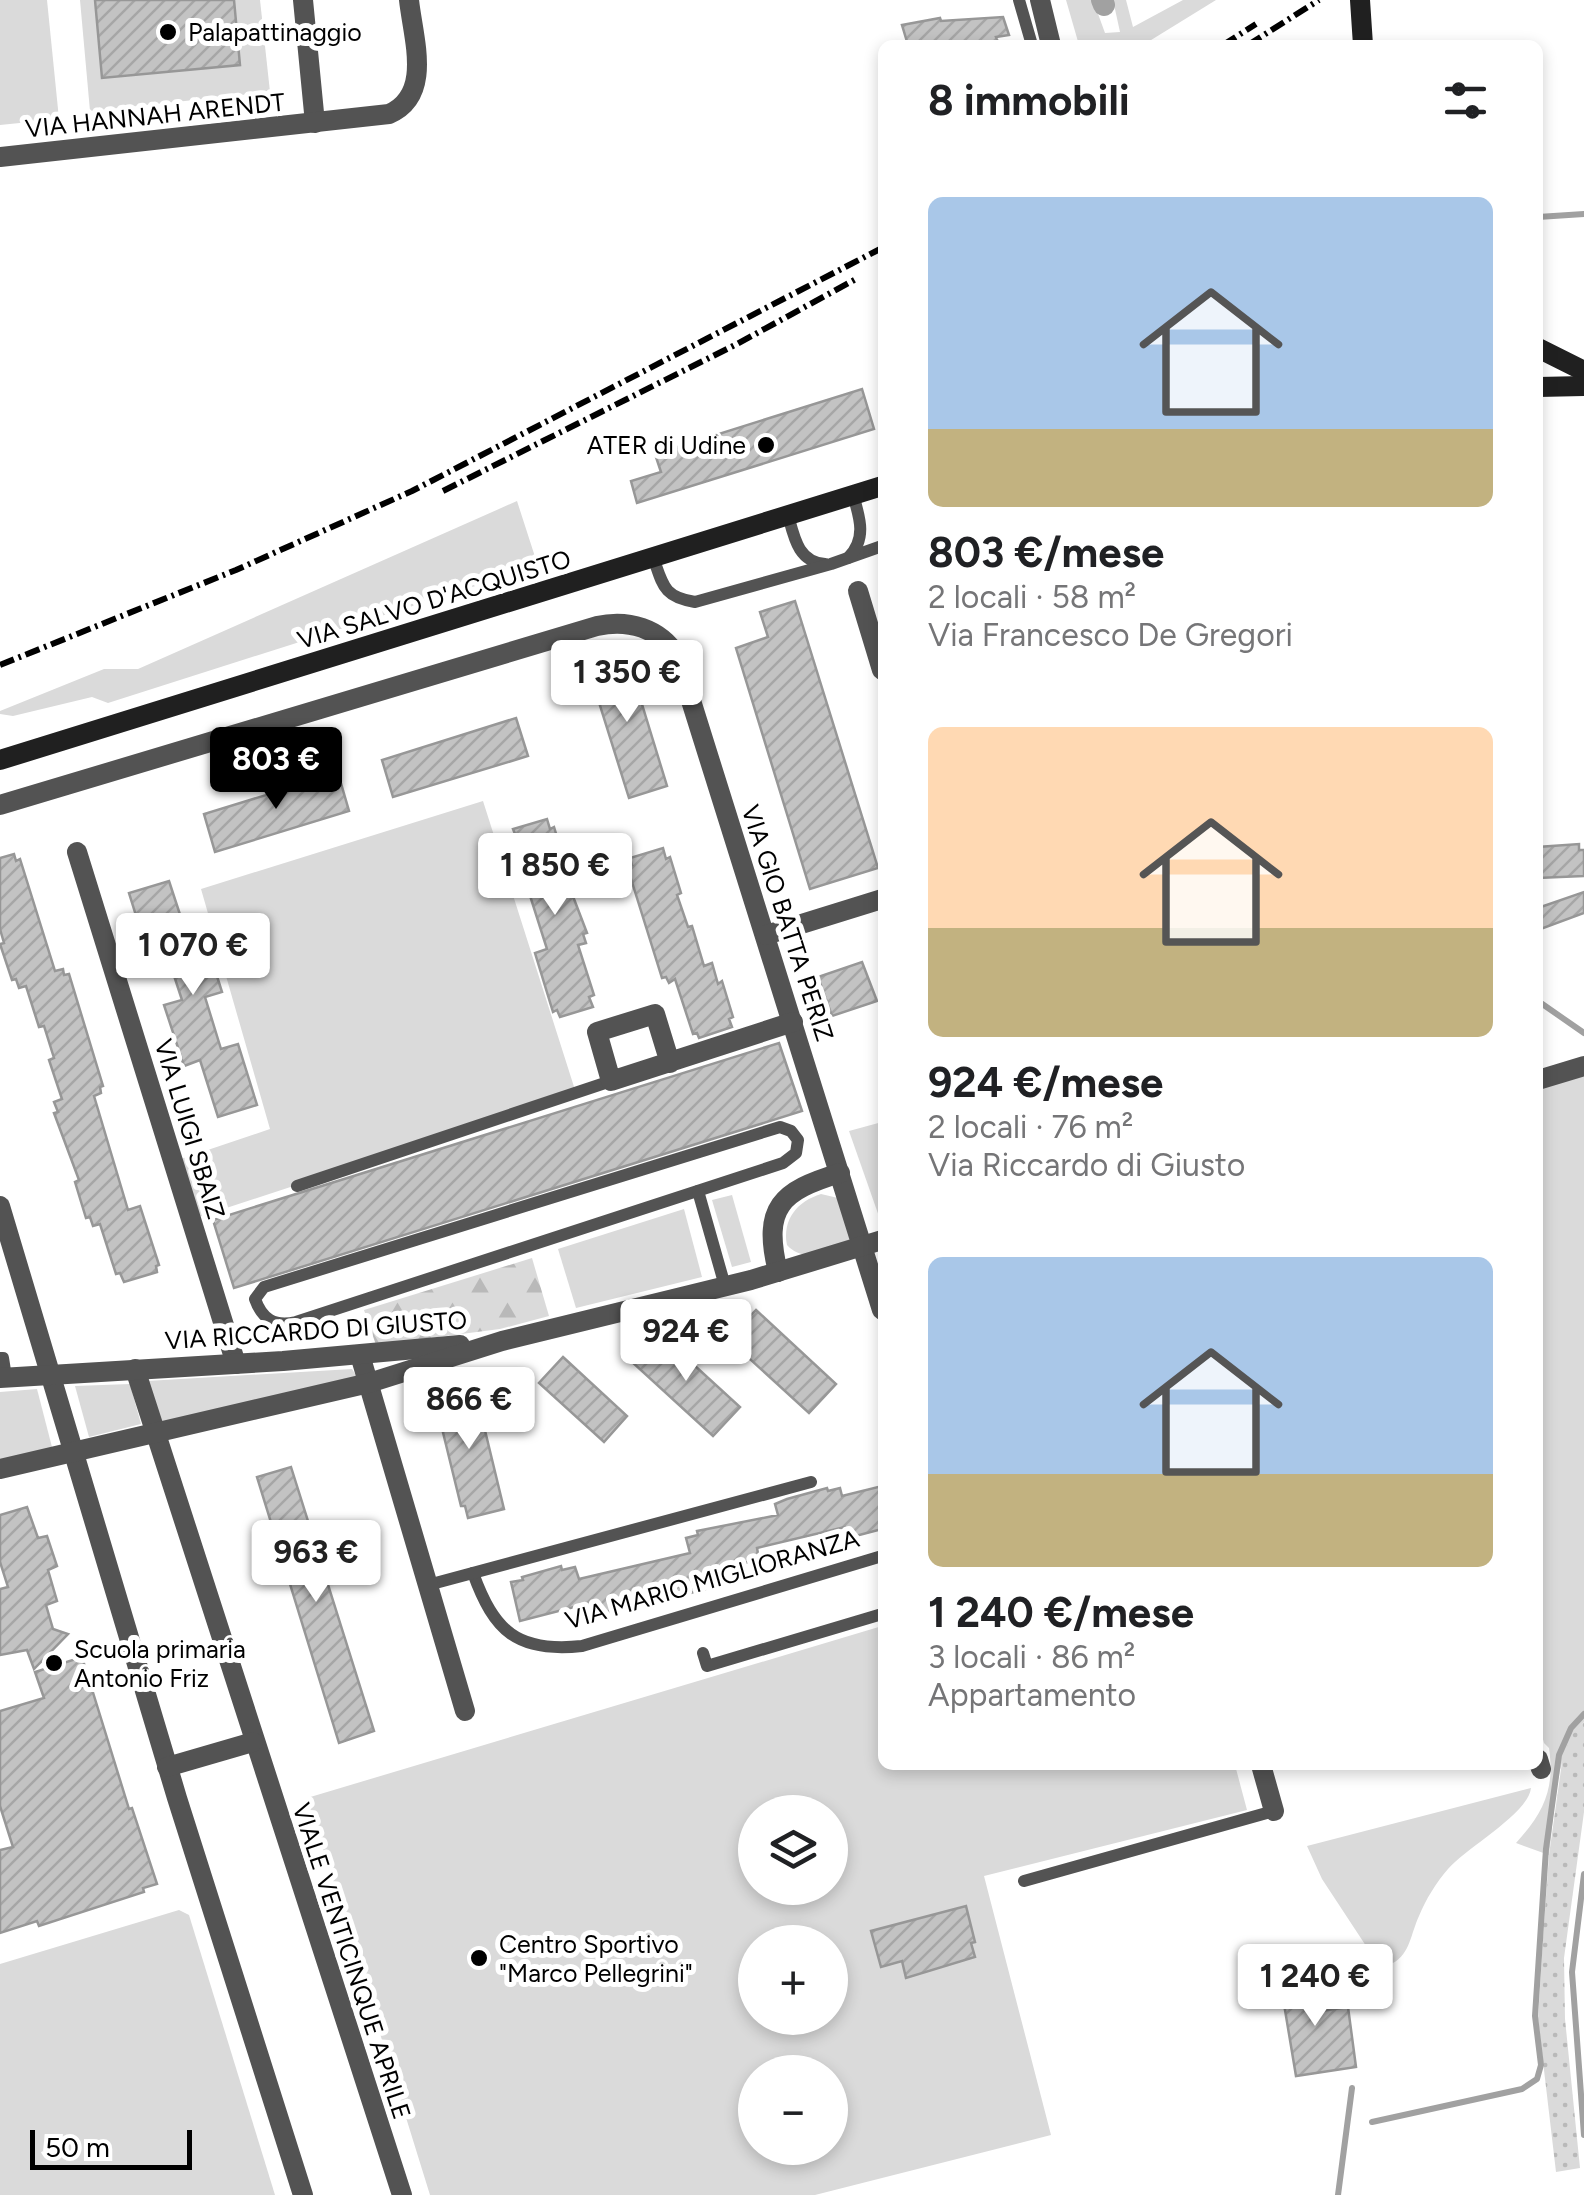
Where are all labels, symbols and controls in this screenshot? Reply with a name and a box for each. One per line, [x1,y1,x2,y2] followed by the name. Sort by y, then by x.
[188,17,362,47] place label: Palapattinaggio
[157,21,179,43] marker: Palapattinaggio
[1438,73,1493,128] icon: filters
[928,75,1130,126] text: 8 immobili
[24,86,287,144] street label: VIA HANNAH ARENDT
[1121,262,1301,442] icon: home
[587,430,746,460] place label: ATER di Udine
[755,434,777,456] marker: ATER di Udine
[928,527,1164,578] text: 803 €/mese
[294,543,574,655] street label: VIA SALVO D'ACQUISTO
[928,578,1136,616] text: 2 locali · 58 m²
[928,616,1293,654] text: Via Francesco De Gregori
[535,640,719,725] pin: 1 350 €
[573,653,681,691] text: 1 350 €
[206,727,346,812] pin: 803 €
[232,740,320,778] text: 803 €
[1121,792,1301,972] icon: home
[736,801,840,1045] street label: VIA GIO BATTA PERIZ
[463,833,647,918] pin: 1 850 €
[500,846,610,884] text: 1 850 €
[101,913,285,998] pin: 1 070 €
[138,926,248,964] text: 1 070 €
[148,1035,232,1223] street label: VIA LUIGI SBAIZ
[928,1057,1163,1108] text: 924 €/mese
[928,1108,1133,1146] text: 2 locali · 76 m²
[928,1146,1245,1184] text: Via Riccardo di Giusto
[616,1299,756,1384] pin: 924 €
[164,1304,468,1356] street label: VIA RICCARDO DI GIUSTO
[642,1312,730,1350] text: 924 €
[1121,1322,1301,1502] icon: home
[399,1367,539,1452] pin: 866 €
[426,1380,512,1418] text: 866 €
[246,1520,386,1605] pin: 963 €
[562,1523,862,1635] street label: VIA MARIO MIGLIORANZA
[274,1533,358,1571] text: 963 €
[928,1587,1194,1638] text: 1 240 €/mese
[74,1634,246,1693] place label: Scuola primaria Antonio Friz
[928,1638,1135,1676] text: 3 locali · 86 m²
[43,1652,65,1674] marker: Scuola primaria Antonio Friz
[928,1676,1136,1714] text: Appartamento
[738,1795,848,2165] map controls
[738,1795,848,1905] button: layers
[287,1799,417,2123] street label: VIALE VENTICINQUE APRILE
[738,1925,848,2035] button: +
[499,1929,693,1988] place label: Centro Sportivo "Marco Pellegrini"
[1223,1944,1407,2029] pin: 1 240 €
[468,1947,490,1969] marker: Centro Sportivo "Marco Pellegrini"
[1260,1957,1370,1995] text: 1 240 €
[738,2055,848,2165] button: −
[30,2125,192,2170] scale bar
[45,2130,110,2164] text: 50 m

